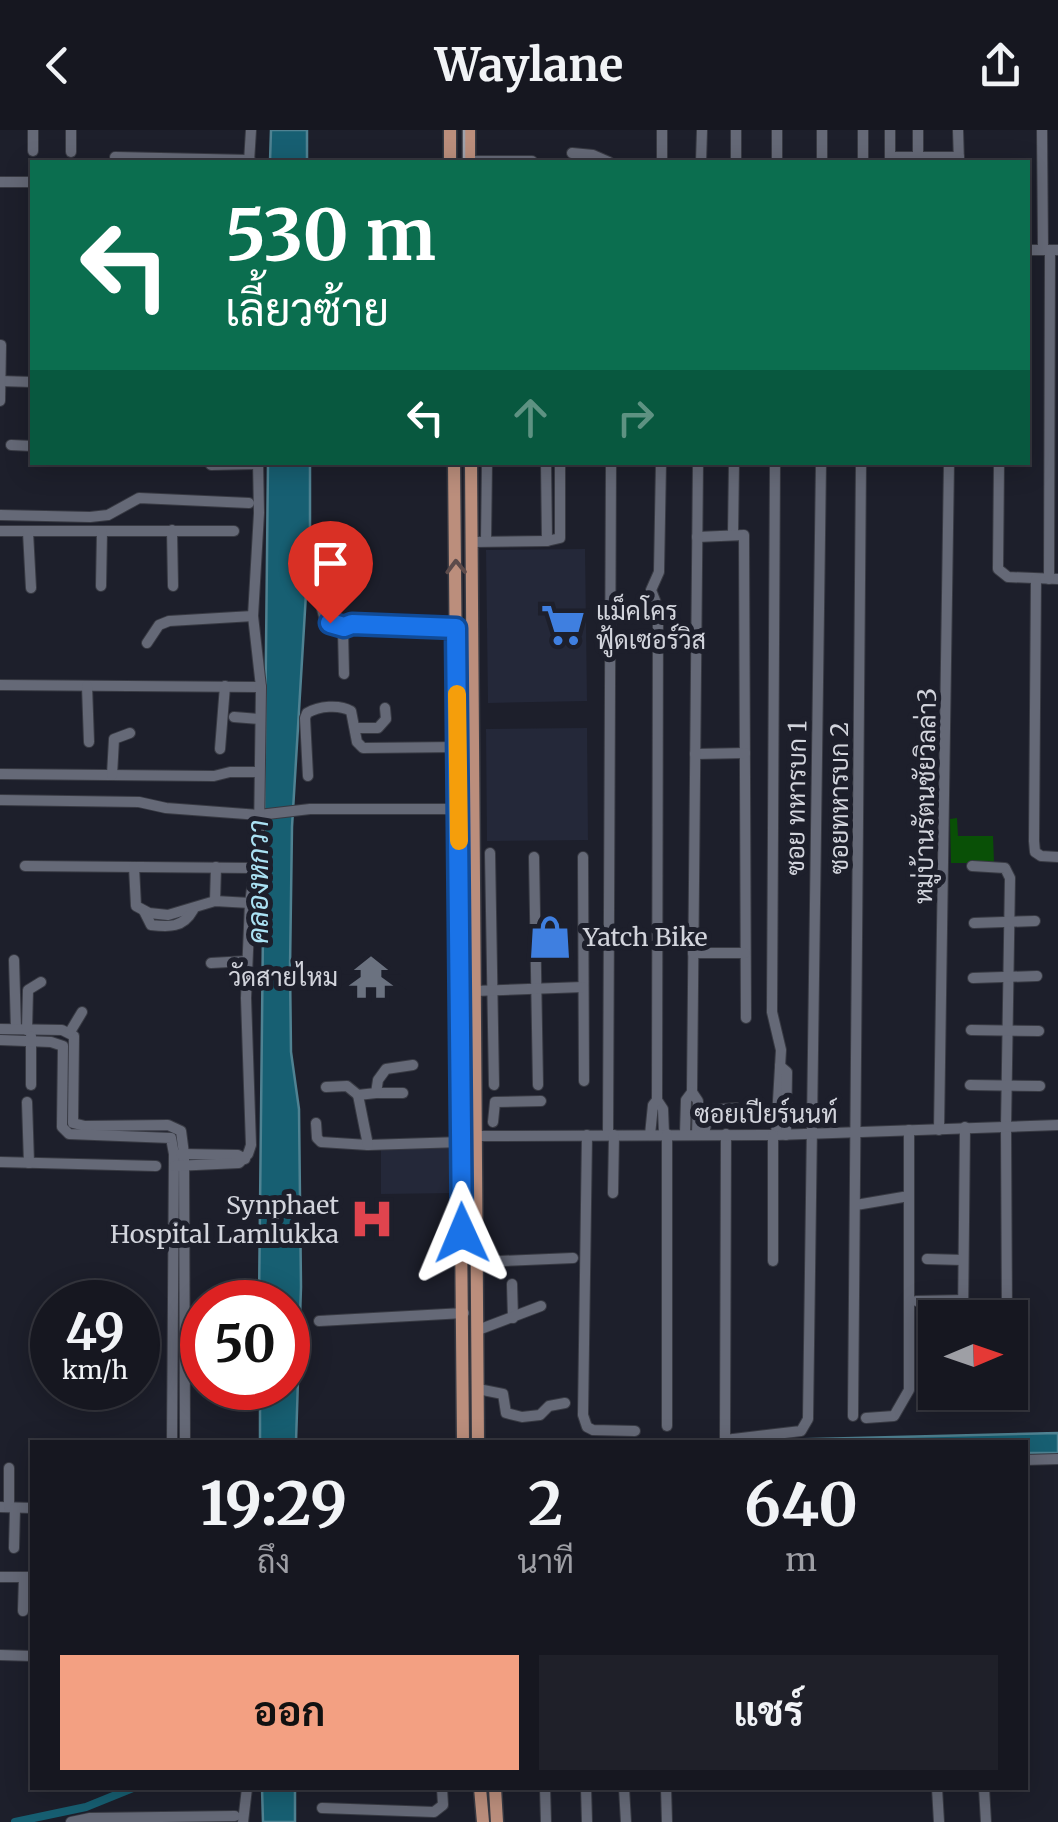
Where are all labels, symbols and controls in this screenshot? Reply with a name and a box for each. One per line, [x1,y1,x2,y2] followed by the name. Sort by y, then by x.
[435,37,623,93] text: Waylane
[30,38,85,93] icon: back
[973,38,1028,93] icon: share
[225,191,436,279] text: 530 m
[60,200,190,330] icon: left
[225,282,389,338] text: เลี้ยวซ้าย
[398,390,453,445] icon: left
[503,390,558,445] icon: ahead
[608,390,663,445] icon: right
[288,521,373,624] pin
[303,536,358,591] icon: arrive
[445,559,466,575] one-way arrow
[596,593,706,658] place label: แม็คโคร ฟู้ดเซอร์วิส
[539,601,587,649] supermarket icon: แม็คโคร ฟู้ดเซอร์วิส
[907,688,945,904] street label: หมู่บ้านรัตนชัยวิลล่า3
[779,720,813,876] street label: ซอย ทหารบก 1
[823,722,855,874] street label: ซอยทหารบก 2
[240,820,276,944] water label: คลองหกวา
[526,913,574,961] shop icon: Yatch Bike
[582,921,708,953] place label: Yatch Bike
[347,953,395,1001] temple icon: วัดสายไหม
[228,961,338,993] place label: วัดสายไหม
[694,1097,838,1130] street label: ซอยเปียร์นนท์
[410,1181,514,1285] position arrow
[110,1189,339,1250] place label: Synphaet Hospital Lamlukka
[348,1195,396,1243] hospital icon: Synphaet Hospital Lamlukka
[180,1280,310,1410] speed limit sign: 50
[918,1300,1028,1410] north arrow
[918,1300,1028,1410] map controls
[65,1301,125,1364] text: 49
[62,1354,128,1386] text: km/h
[200,1466,347,1541] text: 19:29
[528,1466,563,1541] text: 2
[744,1467,858,1542] text: 640
[785,1540,817,1580] text: m
[257,1542,290,1582] text: ถึง
[517,1542,574,1582] text: นาที
[60,1655,519,1770] button: ออก
[539,1655,998,1770] button: แชร์

